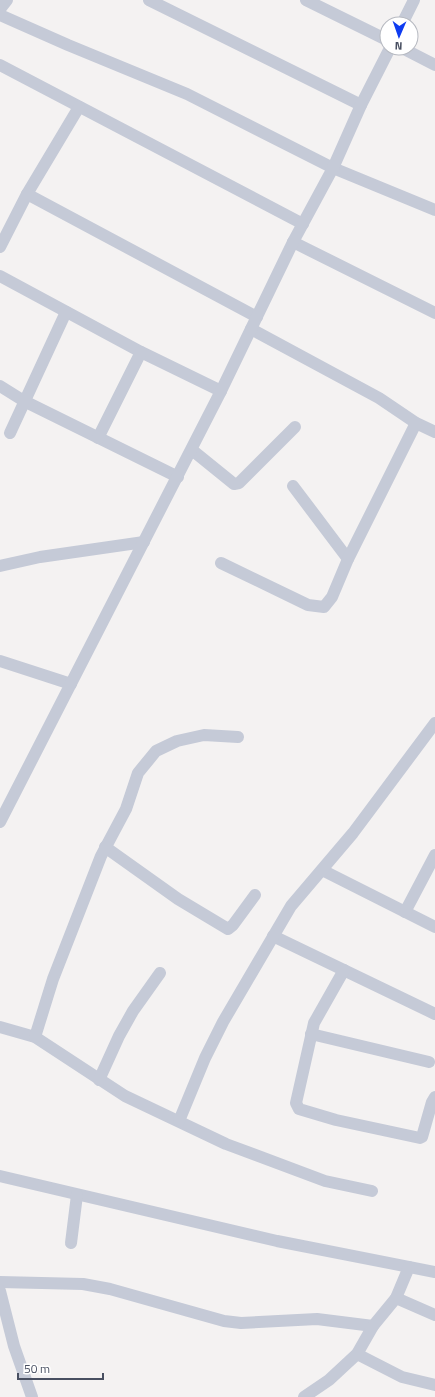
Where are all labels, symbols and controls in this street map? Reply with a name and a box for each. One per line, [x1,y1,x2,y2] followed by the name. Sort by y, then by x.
[379,16,419,56] north arrow
[395,38,403,54] text: N
[18,1355,103,1381] scale bar
[24,1359,50,1378] text: 50 m

